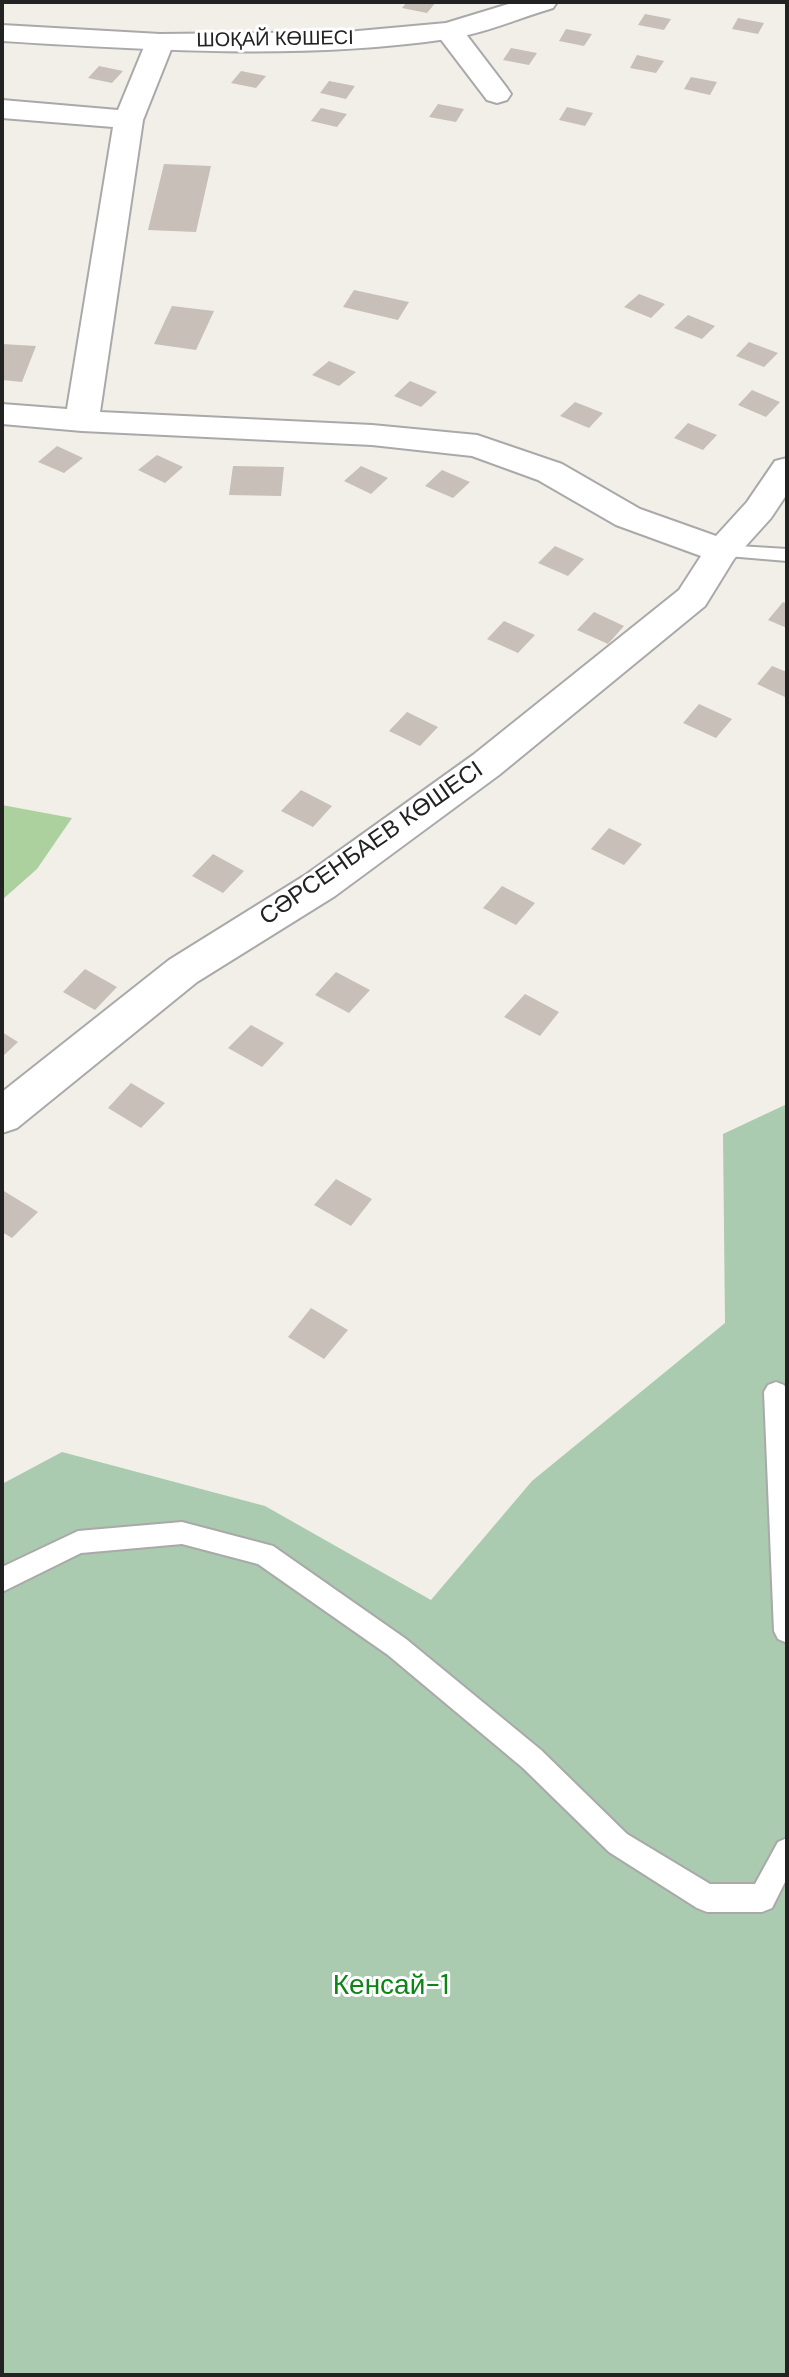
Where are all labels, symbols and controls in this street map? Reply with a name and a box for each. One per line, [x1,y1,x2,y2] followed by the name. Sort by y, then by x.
[196,27,354,53] street label: ШОҚАЙ КӨШЕСІ
[255,756,489,932] street label: СӘРСЕНБАЕВ КӨШЕСІ
[333,1970,449,2004] park label: Кенсай-1

